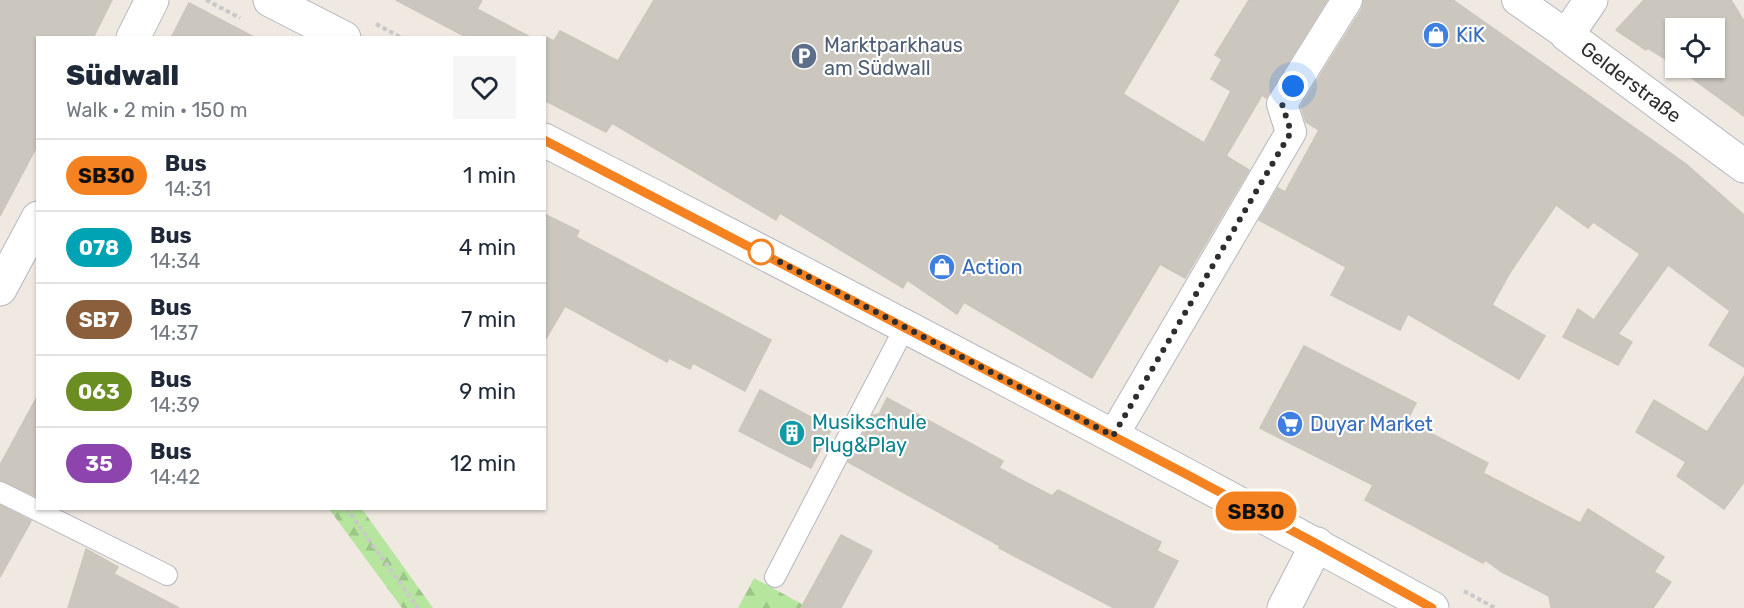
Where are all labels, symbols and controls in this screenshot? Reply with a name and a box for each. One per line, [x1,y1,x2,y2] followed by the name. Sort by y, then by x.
[1665,18,1725,78] map controls
[1665,18,1725,78] button: locate
[1421,20,1451,50] shop icon: KiK
[1456,23,1485,47] place label: KiK
[824,33,963,80] place label: Marktparkhaus am Südwall
[1576,36,1686,128] street label: Gelderstraße
[789,41,819,71] parking icon: Marktparkhaus am Südwall
[453,56,516,119] button: heart
[66,59,179,92] text: Südwall
[1278,71,1308,101] your location
[66,98,248,122] text: Walk · 2 min · 150 m
[165,150,207,177] text: Bus
[463,162,516,189] text: 1 min
[78,163,135,188] text: SB30
[165,177,211,201] text: 14:31
[150,222,192,249] text: Bus
[459,234,516,261] text: 4 min
[79,235,119,260] text: 078
[748,239,774,265] unlabelled marker
[150,249,201,273] text: 14:34
[927,252,957,282] shop icon: Action
[962,255,1023,279] place label: Action
[150,294,192,321] text: Bus
[461,306,516,333] text: 7 min
[79,307,119,332] text: SB7
[150,321,198,345] text: 14:37
[150,366,192,393] text: Bus
[459,378,516,405] text: 9 min
[78,379,120,404] text: 063
[150,393,200,417] text: 14:39
[1275,409,1305,439] supermarket icon: Duyar Market
[812,410,927,457] place label: Musikschule Plug&Play
[1310,412,1433,436] place label: Duyar Market
[777,418,807,448] building icon: Musikschule Plug&Play
[150,438,192,465] text: Bus
[450,450,516,477] text: 12 min
[85,451,113,476] text: 35
[150,465,200,489] text: 14:42
[1214,492,1298,530] line badge: SB30
[1228,499,1284,524] text: SB30

